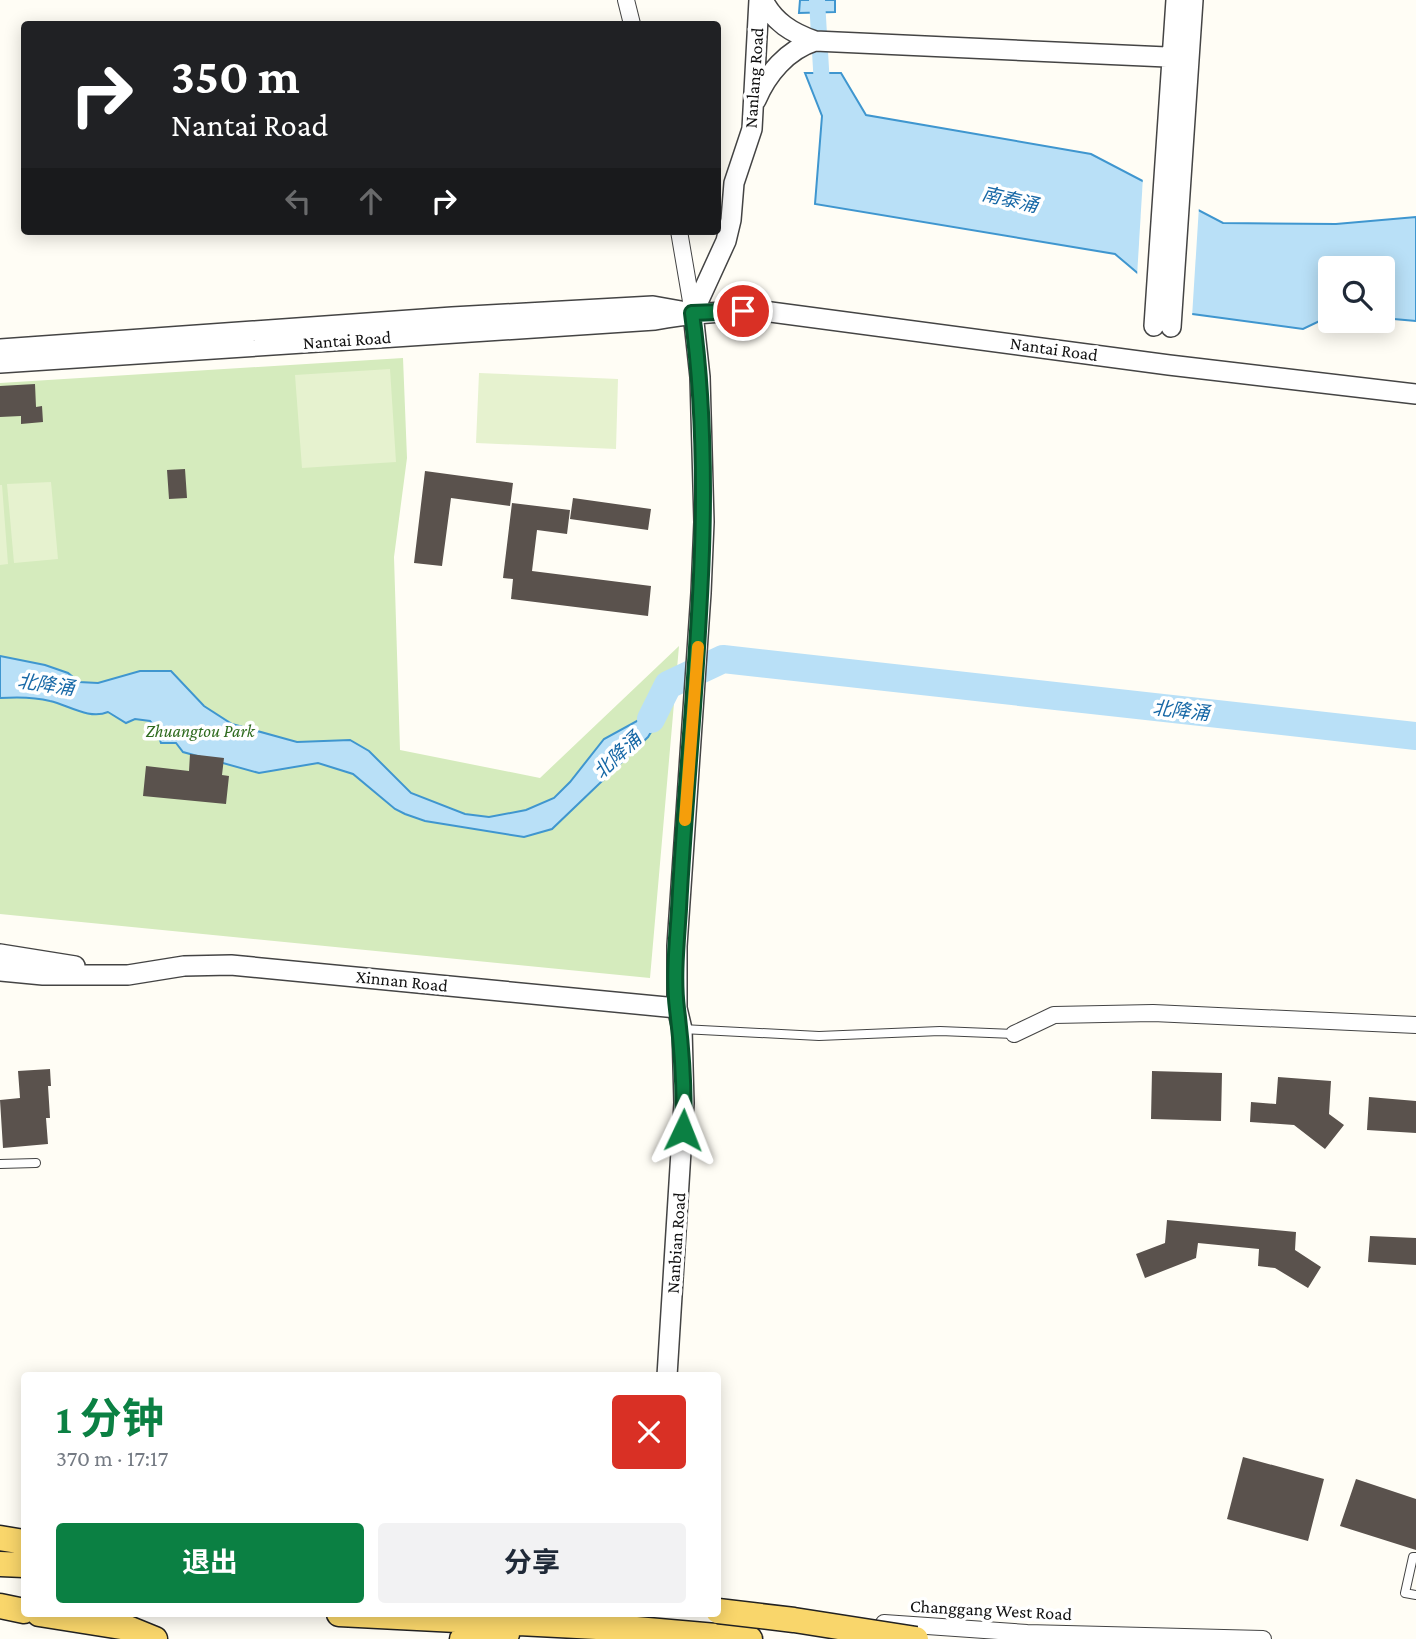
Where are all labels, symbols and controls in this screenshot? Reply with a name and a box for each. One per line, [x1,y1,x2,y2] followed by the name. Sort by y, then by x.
[741,26,768,129] street label: Nanlang Road
[56,49,147,140] icon: right
[171,49,300,104] text: 350 m
[171,107,328,143] text: Nantai Road
[279,182,317,220] icon: left
[352,182,390,220] icon: ahead
[425,182,463,220] icon: right
[980,183,1042,217] water label: 南泰涌
[1318,256,1395,333] map controls
[1318,256,1395,333] button: search
[713,281,773,341] pin
[724,292,762,330] icon: arrive
[302,327,392,353] street label: Nantai Road
[1009,333,1100,365] street label: Nantai Road
[16,670,78,699] water label: 北降涌
[1151,697,1212,724] water label: 北降涌
[145,721,256,741] park label: Zhuangtou Park
[590,727,647,783] water label: 北降涌
[355,966,449,996] street label: Xinnan Road
[646,1093,720,1167] position arrow
[662,1191,690,1294] street label: Nanbian Road
[56,1395,164,1442] text: 1 分钟
[612,1395,686,1469] button: close
[56,1445,168,1471] text: 370 m · 17:17
[56,1523,364,1603] button: 退出
[378,1523,686,1603] button: 分享
[909,1596,1073,1624] street label: Changgang West Road

